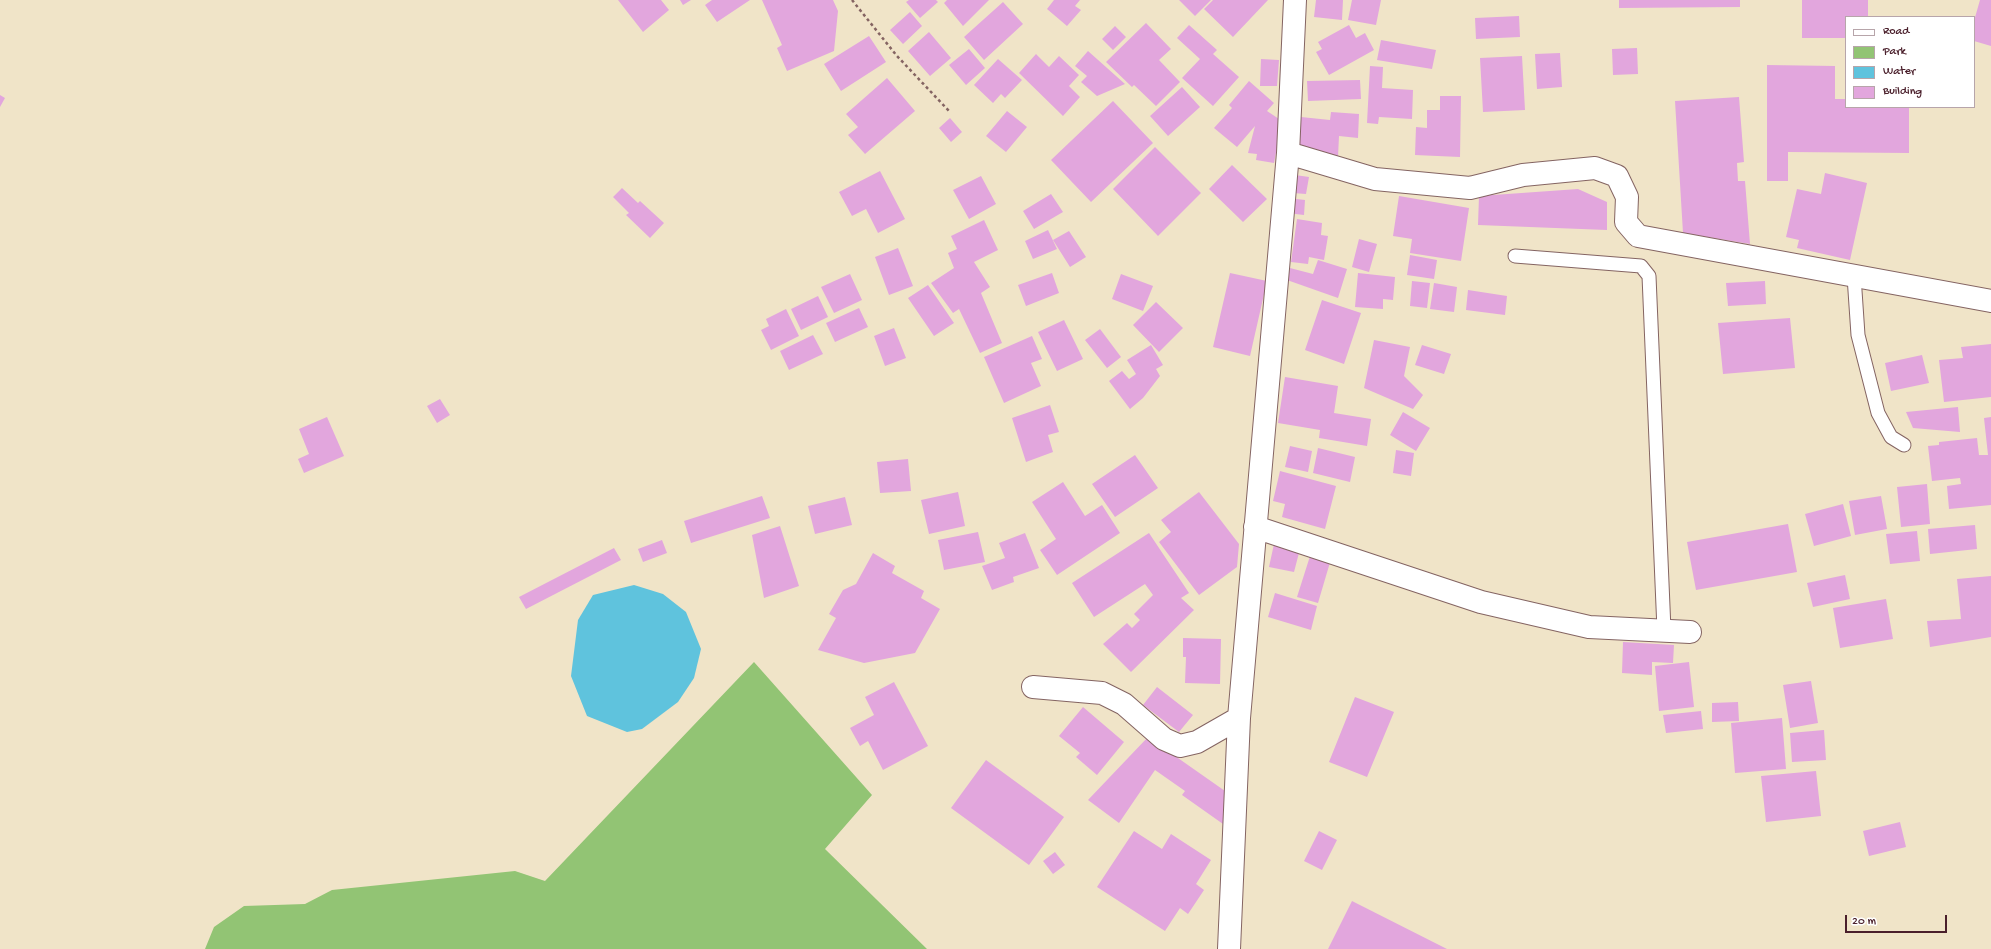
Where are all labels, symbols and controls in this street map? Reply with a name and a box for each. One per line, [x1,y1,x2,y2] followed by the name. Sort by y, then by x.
[1845,16,1975,108] legend
[1883,25,1909,39] text: Road
[1883,45,1906,59] text: Park
[1883,65,1915,79] text: Water
[1883,85,1922,99] text: Building
[1847,907,1949,933] scale bar
[1852,915,1876,929] text: 20 m

